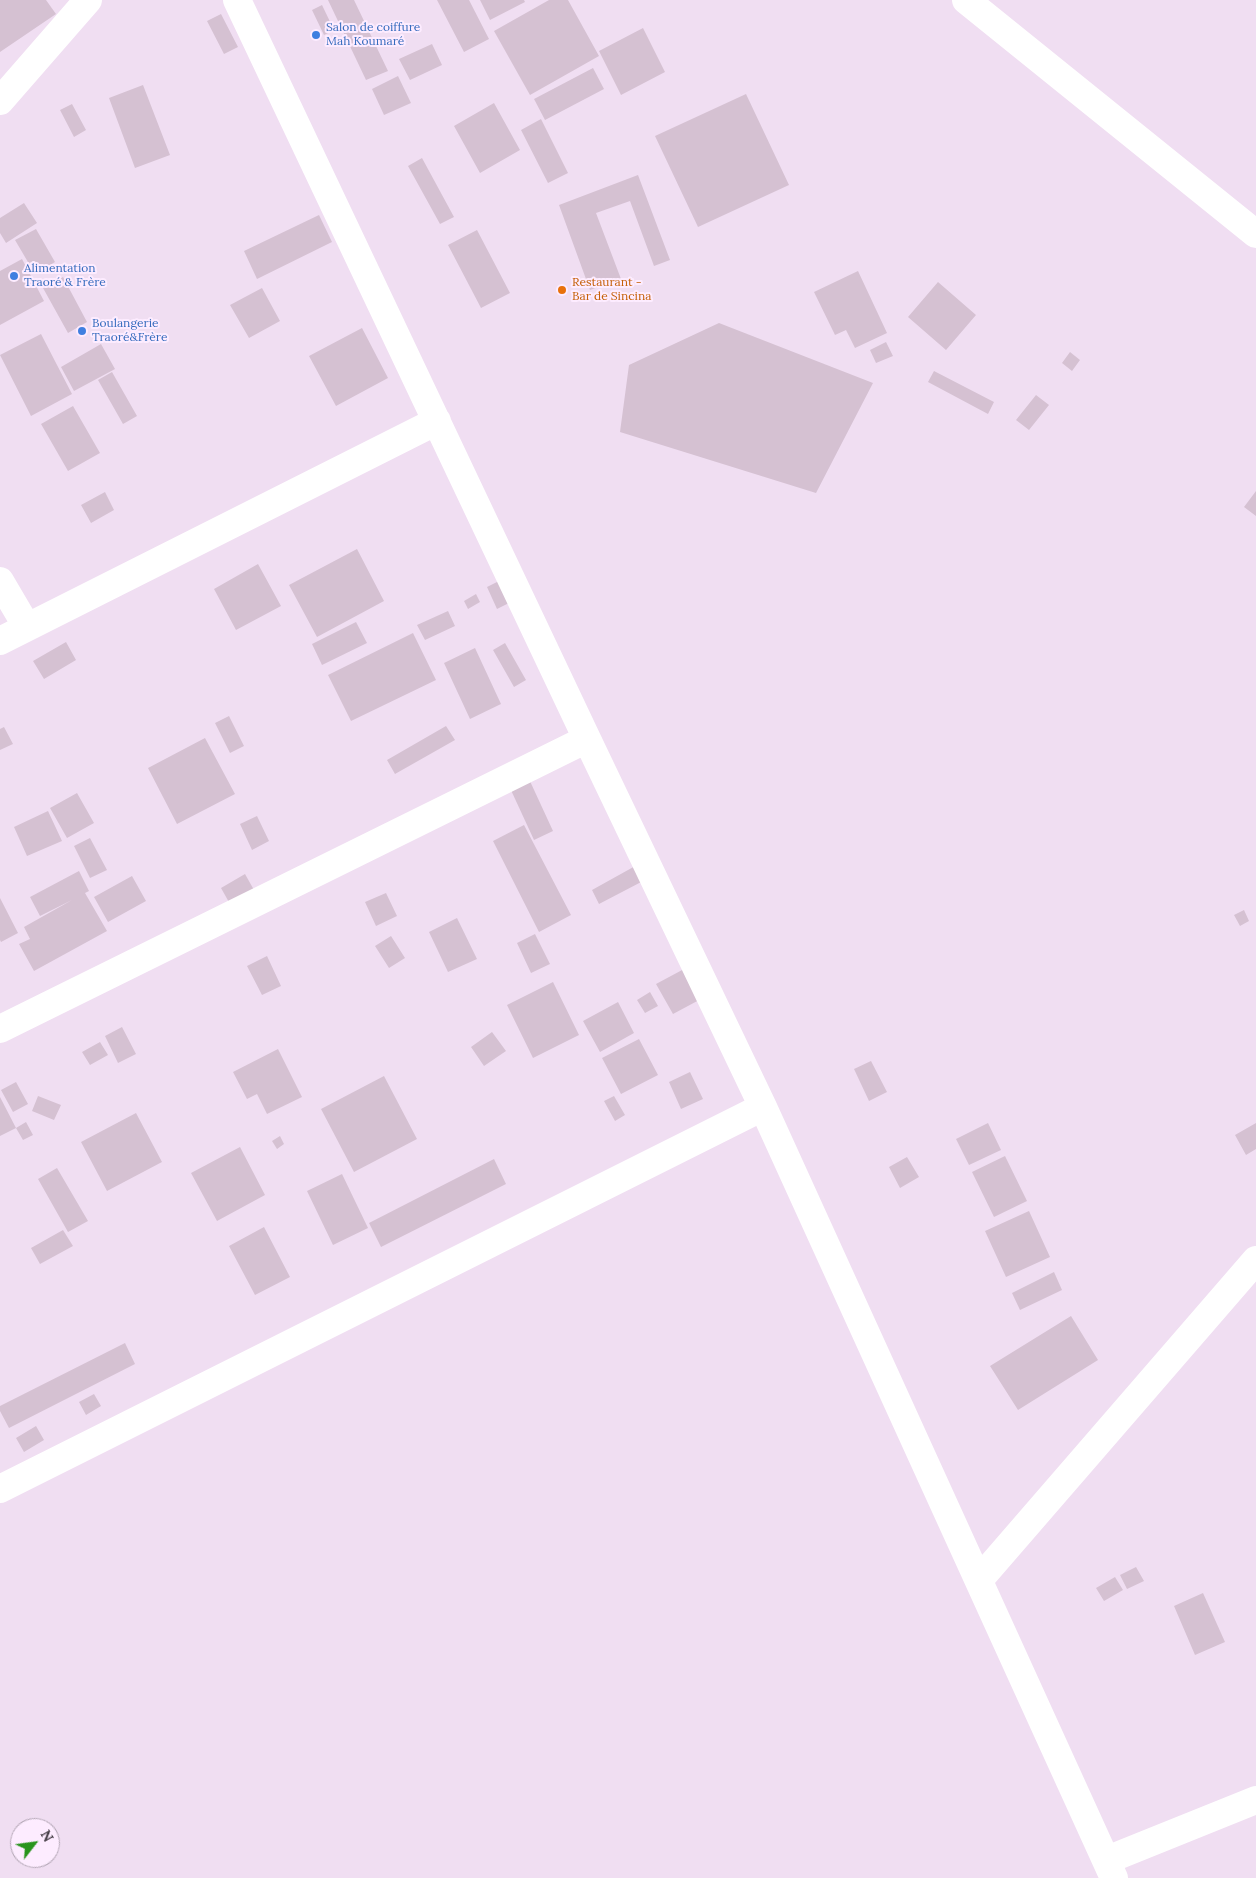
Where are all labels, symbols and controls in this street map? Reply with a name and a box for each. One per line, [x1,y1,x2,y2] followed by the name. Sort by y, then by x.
[326,21,420,49] place label: Salon de coiffure Mah Koumaré
[310,29,322,41] marker: Salon de coiffure Mah Koumaré
[24,262,106,290] place label: Alimentation Traoré & Frère
[8,270,20,282] marker: Alimentation Traoré & Frère
[572,276,651,304] place label: Restaurant - Bar de Sincina
[556,284,568,296] marker: Restaurant - Bar de Sincina
[92,317,167,345] place label: Boulangerie Traoré&Frère
[76,325,88,337] marker: Boulangerie Traoré&Frère
[10,1818,60,1868] north arrow
[37,1827,58,1845] text: N

